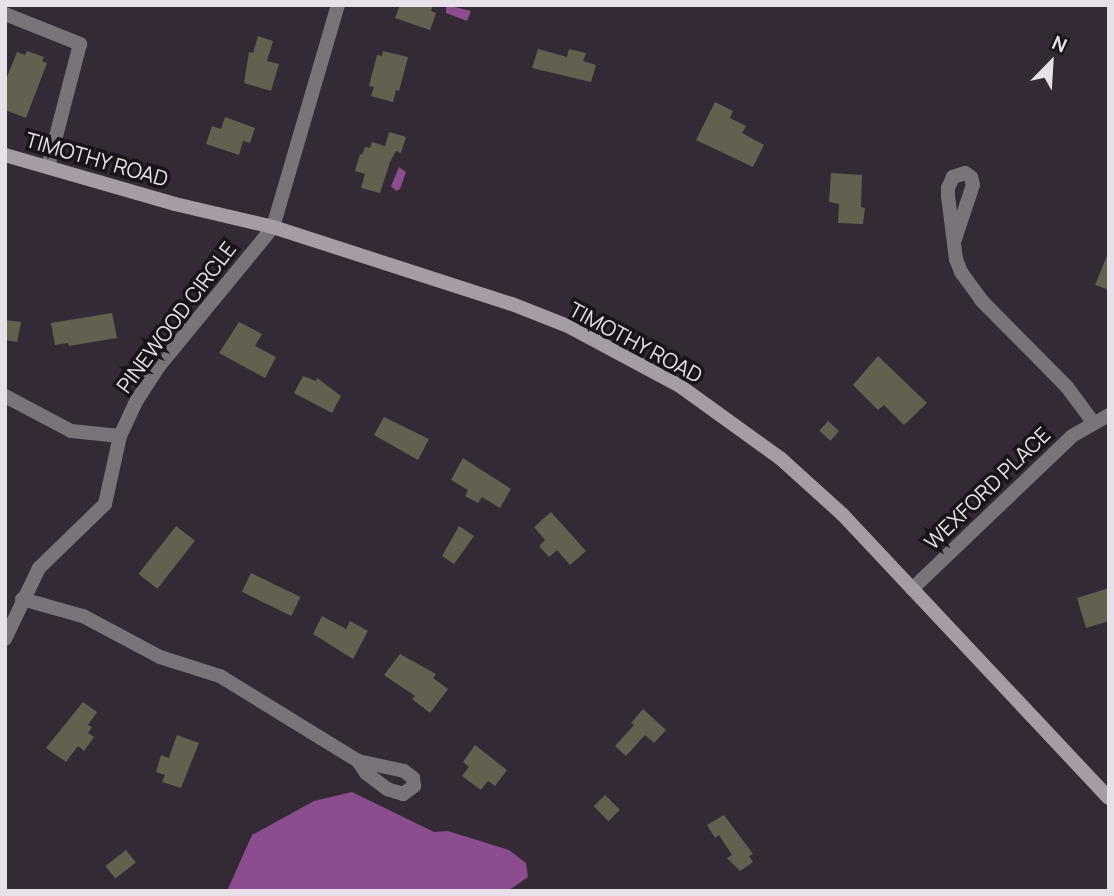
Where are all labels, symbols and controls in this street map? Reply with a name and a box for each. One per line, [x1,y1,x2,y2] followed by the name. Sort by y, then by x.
[1016,28,1086,98] north arrow
[1048,29,1071,58] text: N
[22,126,172,192] street label: TIMOTHY ROAD
[111,237,241,397] street label: PINEWOOD CIRCLE
[565,296,707,388] street label: TIMOTHY ROAD
[919,422,1055,554] street label: WEXFORD PLACE

